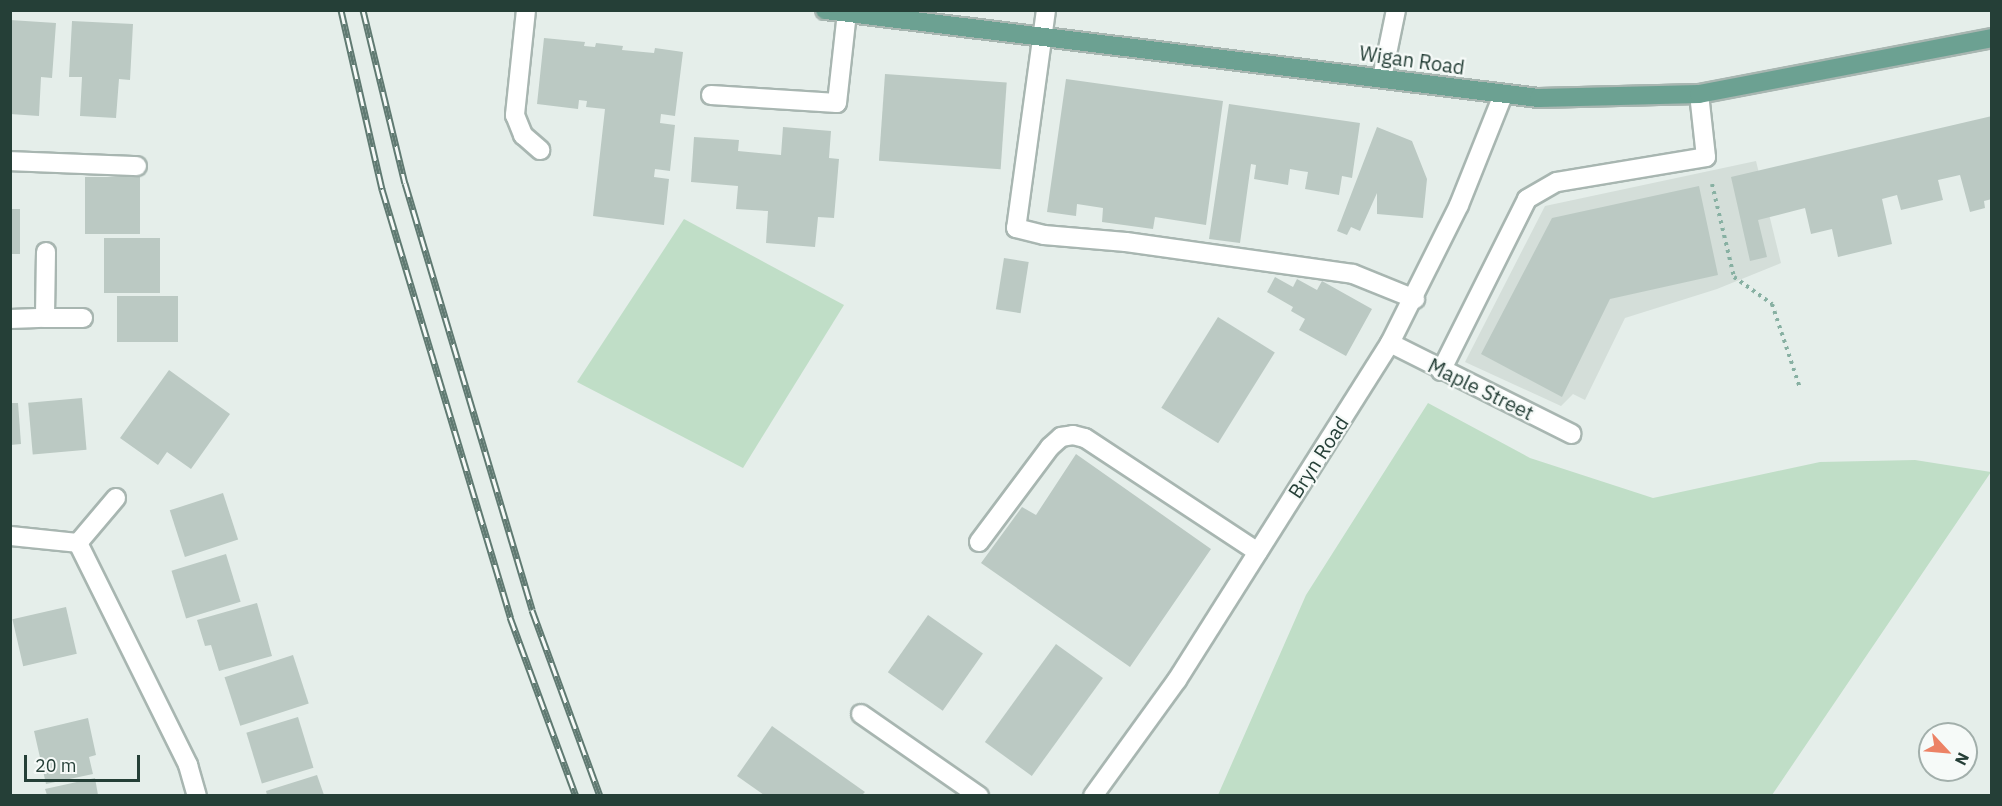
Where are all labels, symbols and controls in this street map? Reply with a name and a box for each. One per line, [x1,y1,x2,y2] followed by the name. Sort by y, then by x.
[1358,41,1466,79] street label: Wigan Road
[1424,353,1538,425] street label: Maple Street
[1283,412,1353,502] street label: Bryn Road
[1918,722,1978,782] north arrow
[27,743,142,781] scale bar
[1951,749,1974,769] text: N
[35,754,77,777] text: 20 m

